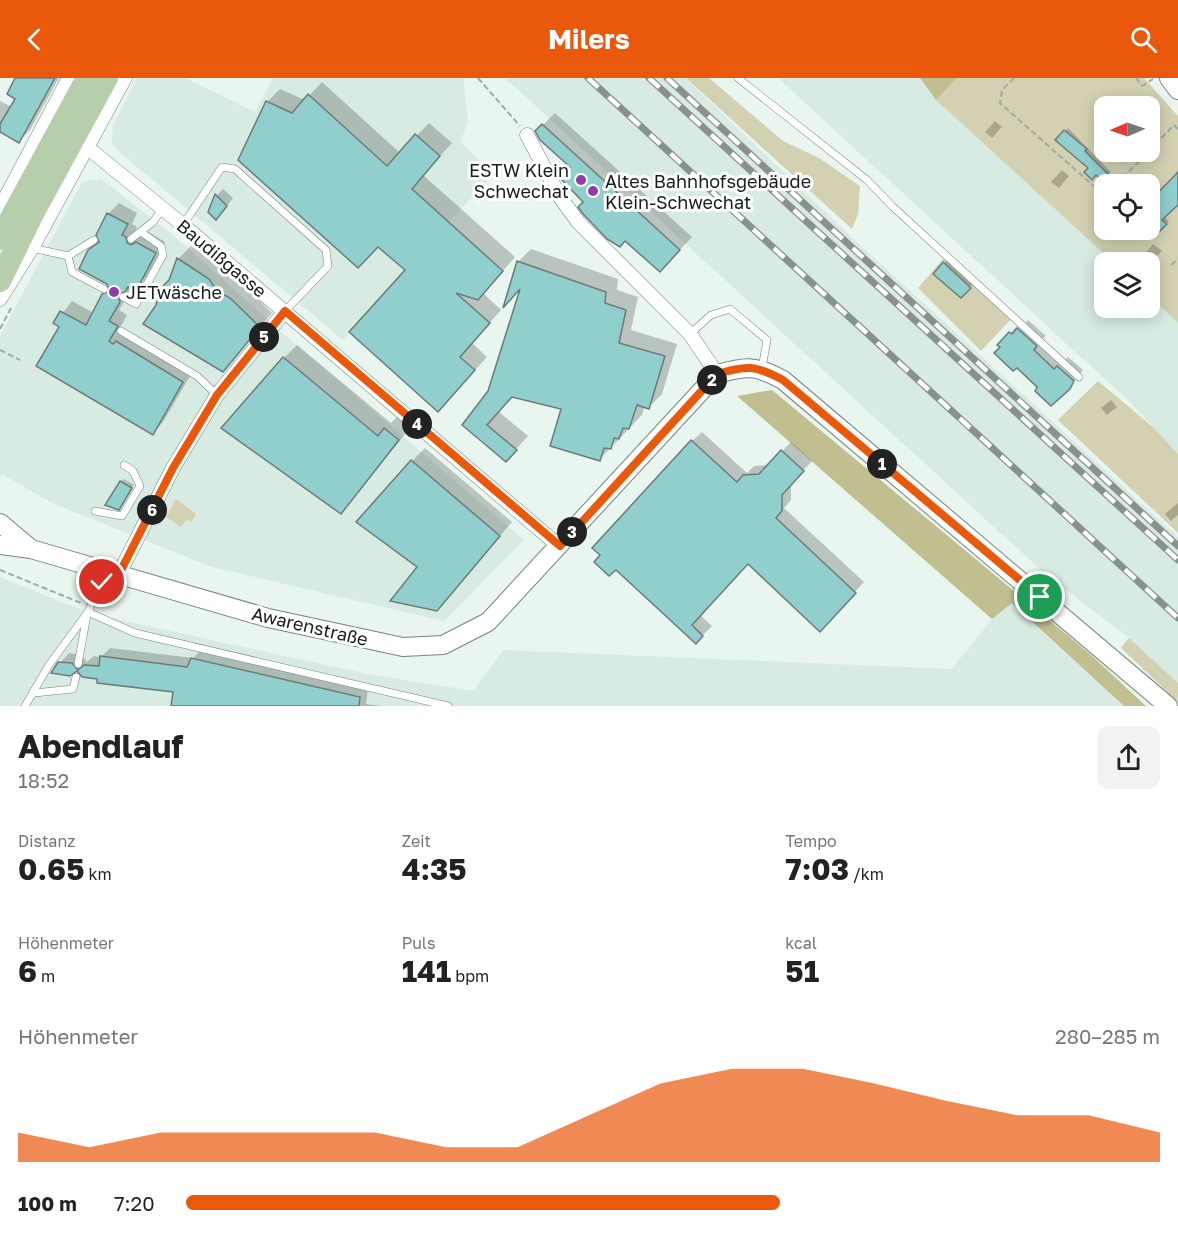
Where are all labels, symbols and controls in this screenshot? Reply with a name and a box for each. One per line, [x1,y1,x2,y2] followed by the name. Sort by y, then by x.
[18,23,51,56] icon: back
[548,23,630,55] text: Milers
[1127,23,1160,56] icon: search
[1094,96,1160,162] north arrow
[1094,96,1160,318] map controls
[469,159,569,202] place label: ESTW Klein Schwechat
[605,170,811,213] place label: Altes Bahnhofsgebäude Klein-Schwechat
[574,173,588,187] marker: ESTW Klein Schwechat
[1094,174,1160,240] button: locate
[586,184,600,198] marker: Altes Bahnhofsgebäude Klein-Schwechat
[173,214,271,302] street label: Baudißgasse
[1094,252,1160,318] button: layers
[126,281,222,303] place label: JETwäsche
[107,285,121,299] marker: JETwäsche
[249,322,279,352] pin: 5
[259,327,269,347] text: 5
[697,365,727,395] pin: 2
[707,370,717,390] text: 2
[402,409,432,439] pin: 4
[412,414,422,434] text: 4
[867,449,897,479] pin: 1
[878,454,886,474] text: 1
[137,495,167,525] pin: 6
[147,500,157,520] text: 6
[557,517,587,547] pin: 3
[567,522,577,542] text: 3
[76,556,127,607] pin
[85,565,118,598] icon: check
[1014,571,1065,622] pin
[1023,580,1056,613] icon: arrive
[250,602,370,650] street label: Awarenstraße
[18,726,183,765] text: Abendlauf
[1097,726,1160,789] button: share
[18,768,69,792] text: 18:52
[18,831,75,851] text: Distanz
[402,831,431,851] text: Zeit
[785,831,837,851] text: Tempo
[18,851,84,887] text: 0.65
[402,851,467,887] text: 4:35
[785,851,849,887] text: 7:03
[84,864,112,884] text: km
[849,864,884,884] text: /km
[18,933,114,953] text: Höhenmeter
[402,933,435,953] text: Puls
[785,933,817,953] text: kcal
[18,953,37,989] text: 6
[402,953,451,989] text: 141
[785,953,819,989] text: 51
[37,966,55,986] text: m
[451,966,489,986] text: bpm
[18,1024,138,1048] text: Höhenmeter
[1055,1024,1160,1048] text: 280–285 m
[18,1191,77,1215] text: 100 m
[114,1191,155,1215] text: 7:20

